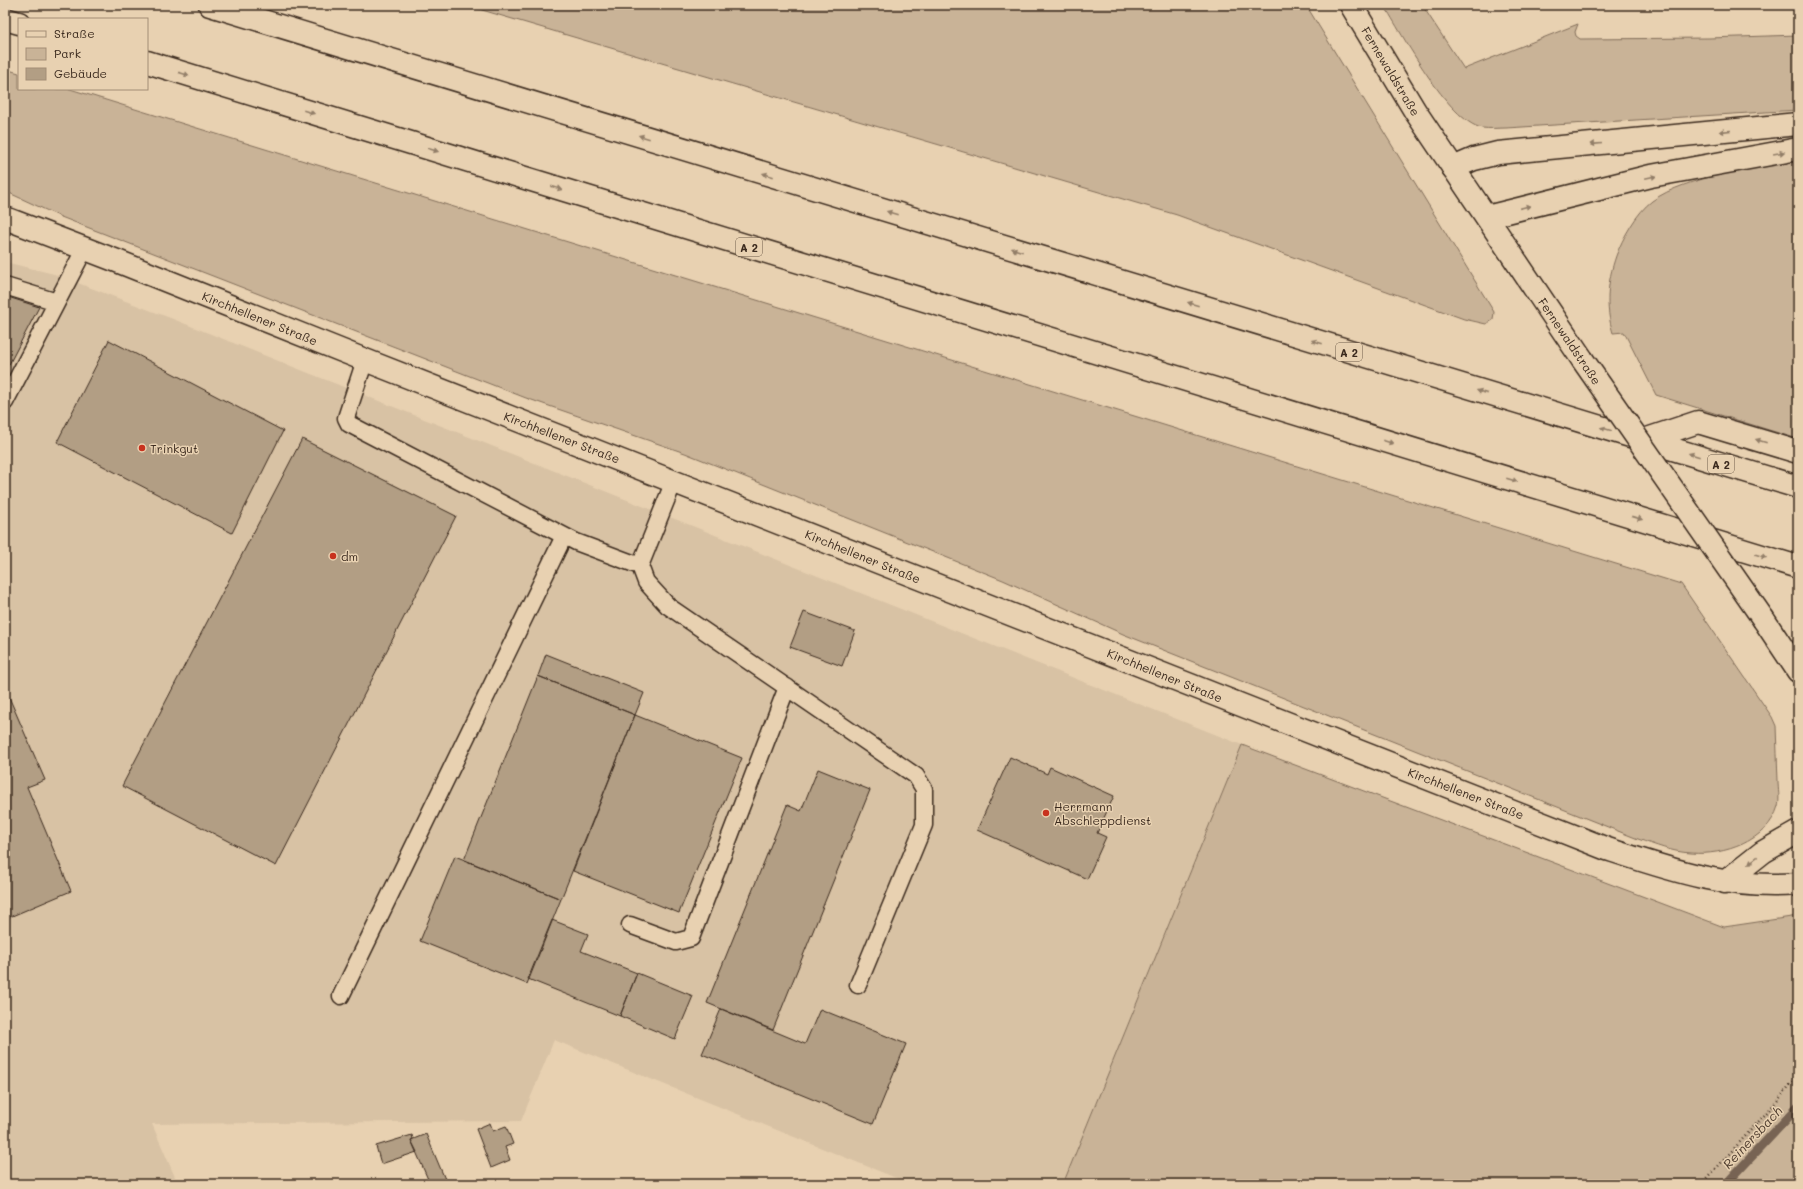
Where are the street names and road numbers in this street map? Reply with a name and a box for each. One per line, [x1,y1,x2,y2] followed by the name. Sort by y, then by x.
[1358,23,1424,119] street label: Fernewaldstraße
[736,238,762,256] road number: A 2
[200,288,320,348] street label: Kirchhellener Straße
[1535,295,1605,387] street label: Fernewaldstraße
[1336,343,1362,361] road number: A 2
[502,407,622,467] street label: Kirchhellener Straße
[1708,455,1734,473] road number: A 2
[803,526,923,586] street label: Kirchhellener Straße
[1105,645,1225,705] street label: Kirchhellener Straße
[1406,763,1526,823] street label: Kirchhellener Straße

